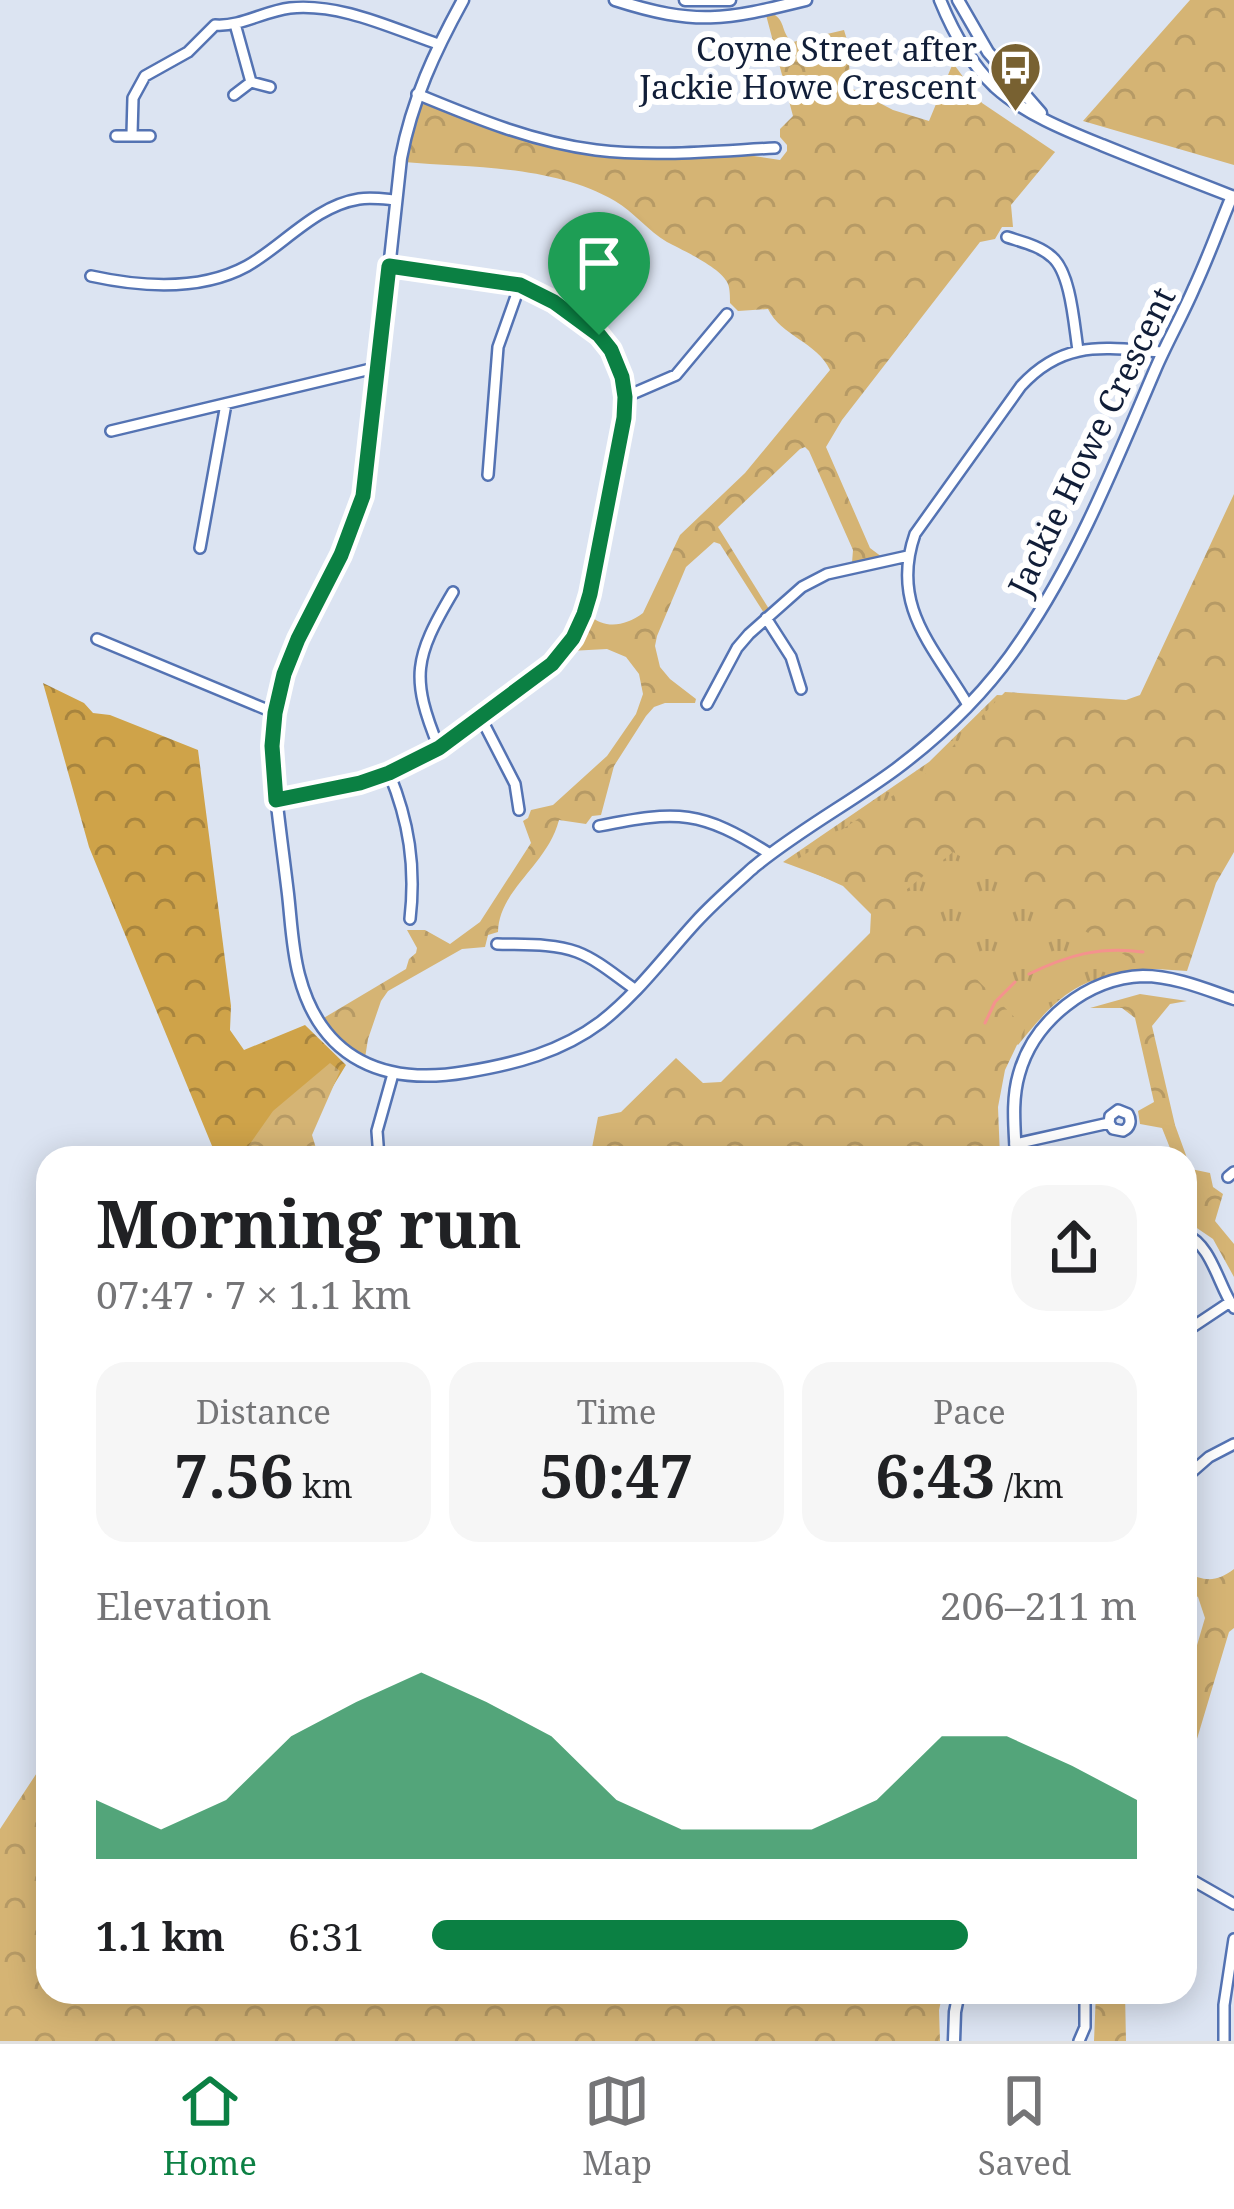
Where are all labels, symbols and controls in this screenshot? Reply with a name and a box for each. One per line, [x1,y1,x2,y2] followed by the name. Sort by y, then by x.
[638,26,977,109] place label: Coyne Street after Jackie Howe Crescent
[988,39,1044,113] bus stop icon: Coyne Street after Jackie Howe Crescent
[548,212,650,335] pin
[566,230,632,296] icon: arrive
[996,279,1185,604] street label: Jackie Howe Crescent
[96,1177,522,1267] text: Morning run
[1011,1185,1137,1311] button: share
[96,1267,411,1320] text: 07:47 · 7 × 1.1 km
[196,1389,331,1434] text: Distance
[577,1389,656,1434] text: Time
[933,1389,1006,1434] text: Pace
[174,1434,294,1516] text: 7.56
[540,1434,693,1516] text: 50:47
[875,1434,995,1516] text: 6:43
[294,1463,353,1508] text: km
[995,1463,1064,1508] text: /km
[96,1578,272,1631] text: Elevation
[940,1578,1137,1631] text: 206–211 m
[96,1909,225,1962] text: 1.1 km
[288,1909,365,1962] text: 6:31
[163,2068,257,2185] tab: Home
[582,2068,652,2185] tab: Map
[978,2068,1071,2185] tab: Saved

